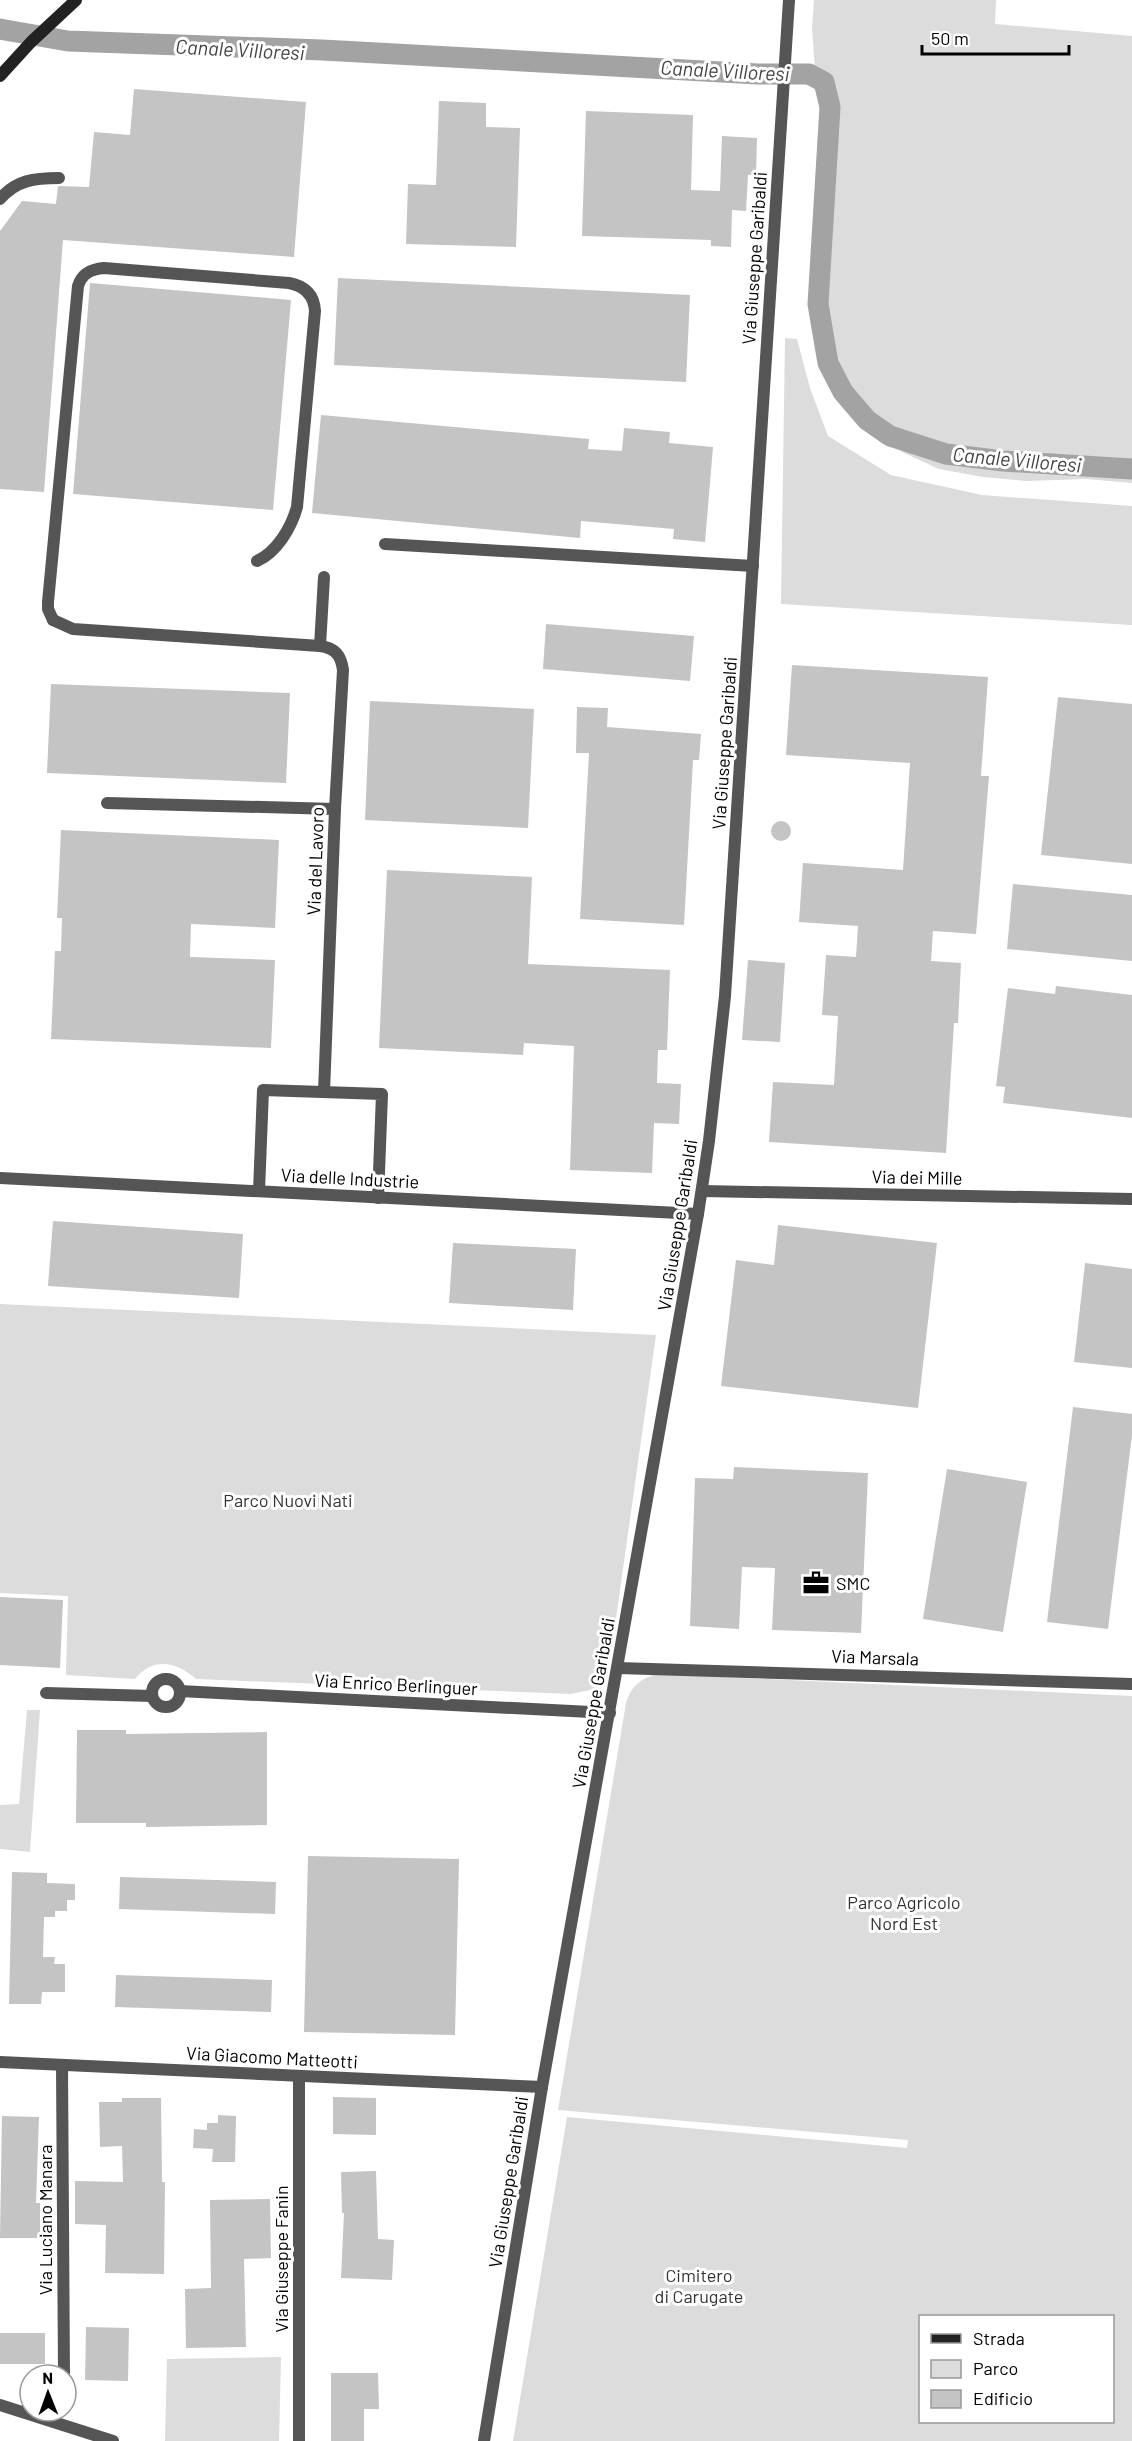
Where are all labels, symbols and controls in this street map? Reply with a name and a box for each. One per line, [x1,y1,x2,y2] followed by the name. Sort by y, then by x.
[922,18,1069,56] scale bar
[931,27,969,49] text: 50 m
[175,34,305,64] water label: Canale Villoresi
[660,55,790,85] water label: Canale Villoresi
[737,171,771,345] street label: Via Giuseppe Garibaldi
[952,441,1082,477] water label: Canale Villoresi
[707,656,741,830] street label: Via Giuseppe Garibaldi
[302,806,328,916] street label: Via del Lavoro
[653,1138,701,1312] street label: Via Giuseppe Garibaldi
[280,1163,420,1193] street label: Via delle Industrie
[871,1165,963,1189] street label: Via dei Mille
[223,1489,353,1511] park label: Parco Nuovi Nati
[801,1568,831,1598] office icon: SMC
[836,1572,870,1594] place label: SMC
[567,1616,619,1790] street label: Via Giuseppe Garibaldi
[831,1644,919,1670] street label: Via Marsala
[314,1669,479,1699] street label: Via Enrico Berlinguer
[847,1891,961,1934] park label: Parco Agricolo Nord Est
[186,2042,358,2072] street label: Via Giacomo Matteotti
[484,2095,532,2269] street label: Via Giuseppe Garibaldi
[34,2145,56,2295] street label: Via Luciano Manara
[270,2185,292,2333] street label: Via Giuseppe Fanin
[655,2264,743,2307] park label: Cimitero di Carugate
[919,2315,1114,2423] legend
[973,2327,1025,2349] text: Strada
[973,2357,1018,2379] text: Parco
[18,2363,78,2423] north arrow
[42,2368,53,2387] text: N
[973,2387,1033,2409] text: Edificio

